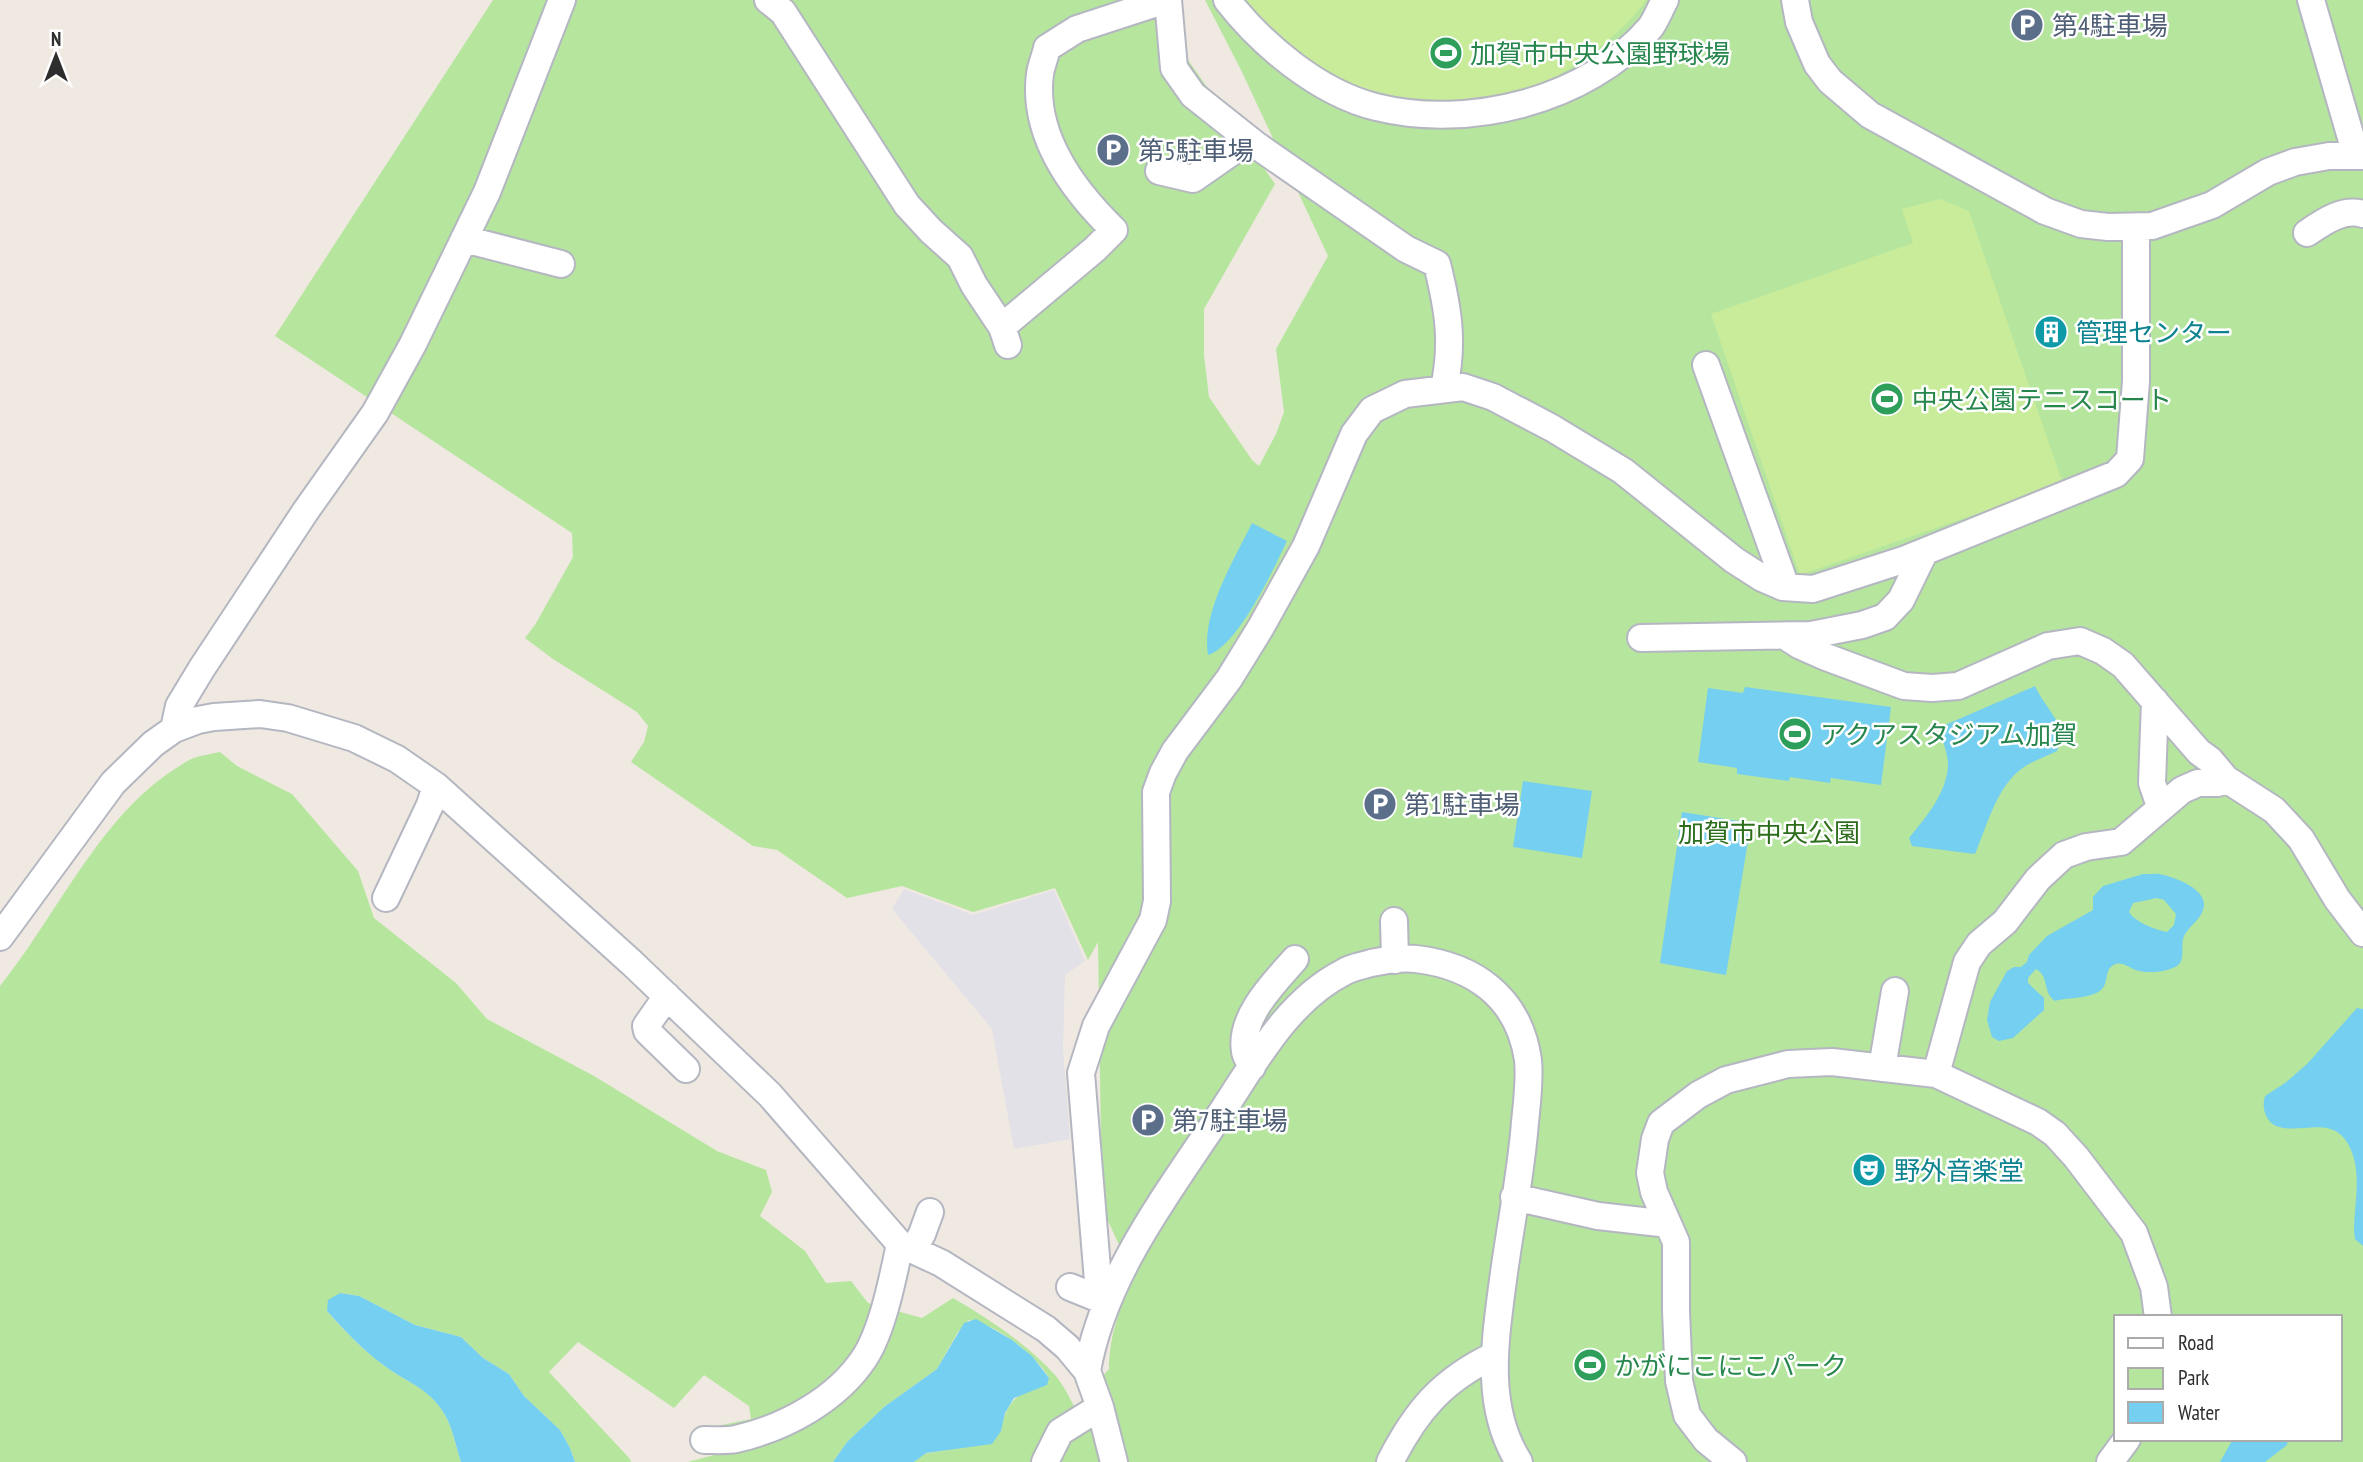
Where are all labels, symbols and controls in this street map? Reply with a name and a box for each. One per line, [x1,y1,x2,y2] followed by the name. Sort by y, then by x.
[2008,6,2046,44] parking icon: 第4駐車場
[2052,9,2168,42] place label: 第4駐車場
[21,21,91,91] north arrow
[51,27,61,51] text: N
[1427,34,1465,72] sports icon: 加賀市中央公園野球場
[1470,37,1730,70] place label: 加賀市中央公園野球場
[1094,131,1132,169] parking icon: 第5駐車場
[1138,134,1254,167] place label: 第5駐車場
[2032,313,2070,351] building icon: 管理センター
[2076,316,2232,349] place label: 管理センター
[1868,380,1906,418] sports icon: 中央公園テニスコート
[1912,383,2172,416] place label: 中央公園テニスコート
[1776,715,1814,753] sports icon: アクアスタジアム加賀
[1820,718,2077,751] place label: アクアスタジアム加賀
[1361,785,1399,823] parking icon: 第1駐車場
[1404,788,1520,821] place label: 第1駐車場
[1678,816,1860,849] park label: 加賀市中央公園
[1129,1101,1167,1139] parking icon: 第7駐車場
[1172,1104,1288,1137] place label: 第7駐車場
[1850,1151,1888,1189] theatre icon: 野外音楽堂
[1894,1154,2024,1187] place label: 野外音楽堂
[2114,1315,2342,1441] legend
[2178,1329,2214,1356] text: Road
[1571,1346,1609,1384] sports icon: かがにこにこパーク
[1614,1349,1847,1382] place label: かがにこにこパーク
[2178,1364,2209,1391] text: Park
[2178,1399,2220,1426] text: Water

